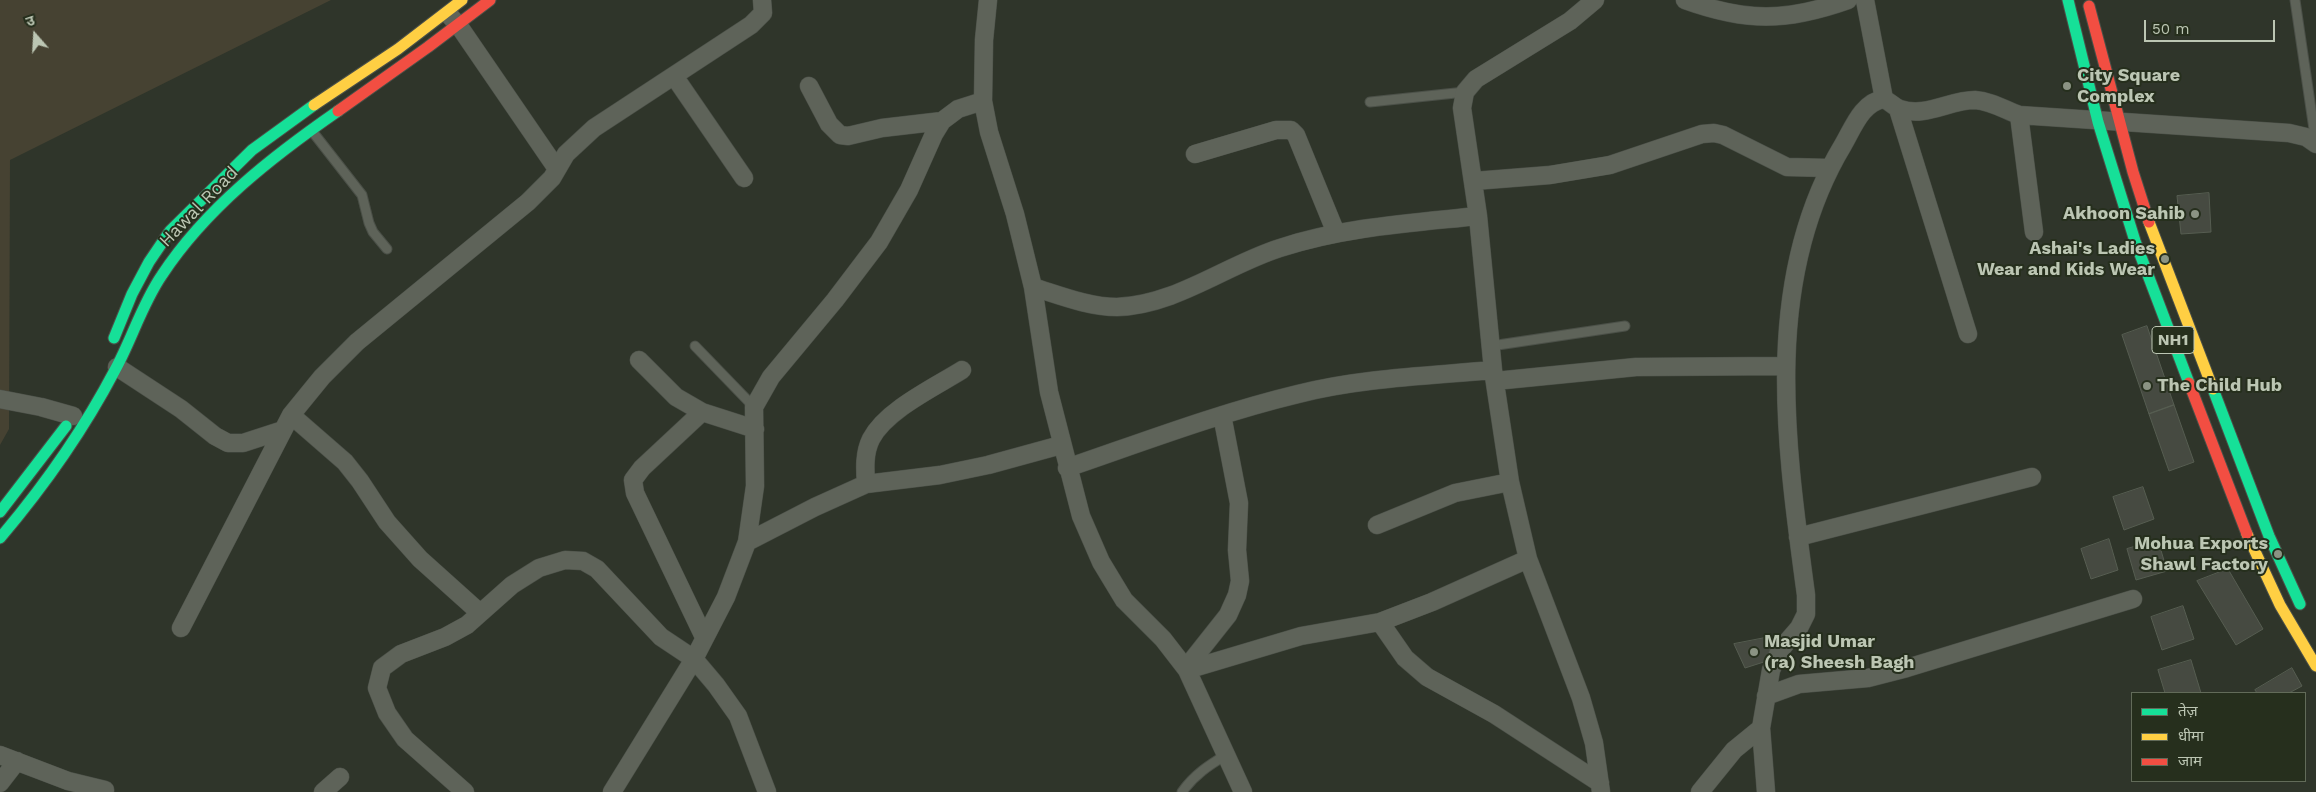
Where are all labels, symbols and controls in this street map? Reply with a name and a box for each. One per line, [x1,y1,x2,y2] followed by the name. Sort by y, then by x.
[10,10,60,60] north arrow
[2146,10,2277,42] scale bar
[24,12,37,30] text: उ
[2152,20,2189,38] text: 50 m
[2077,65,2180,108] place label: City Square Complex
[2061,80,2073,92] marker: City Square Complex
[155,162,243,252] street label: Hawal Road
[2063,203,2185,225] place label: Akhoon Sahib
[2189,208,2201,220] marker: Akhoon Sahib
[1977,238,2155,280] place label: Ashai's Ladies Wear and Kids Wear
[2159,253,2171,265] marker: Ashai's Ladies Wear and Kids Wear
[2152,326,2194,354] road number: NH1
[2157,375,2282,397] place label: The Child Hub
[2141,380,2153,392] marker: The Child Hub
[2134,533,2268,576] place label: Mohua Exports Shawl Factory
[2272,548,2284,560] marker: Mohua Exports Shawl Factory
[1764,631,1914,674] place label: Masjid Umar (ra) Sheesh Bagh
[1748,646,1760,658] marker: Masjid Umar (ra) Sheesh Bagh
[2131,692,2306,782] legend
[2178,702,2198,720] text: तेज़
[2178,727,2204,745] text: धीमा
[2178,752,2202,770] text: जाम

